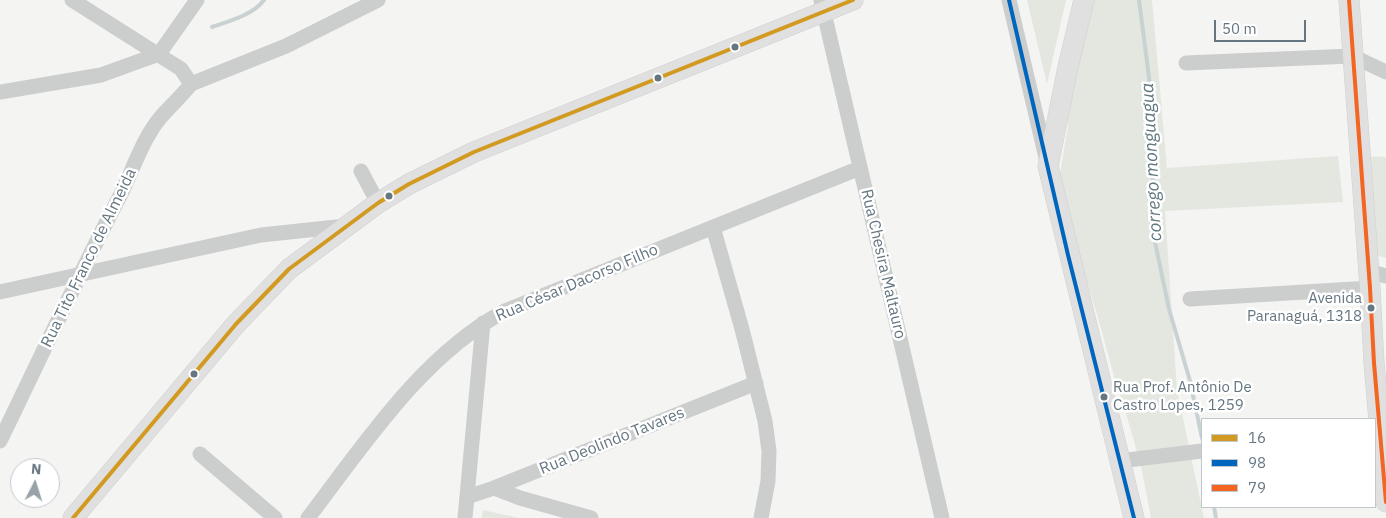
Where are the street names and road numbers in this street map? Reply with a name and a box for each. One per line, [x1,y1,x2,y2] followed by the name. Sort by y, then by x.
[37,165,141,351] street label: Rua Tito Franco de Almeida
[856,187,910,341] street label: Rua Chesira Maltauro
[493,240,661,326] street label: Rua César Dacorso Filho
[537,403,687,479] street label: Rua Deolindo Tavares

